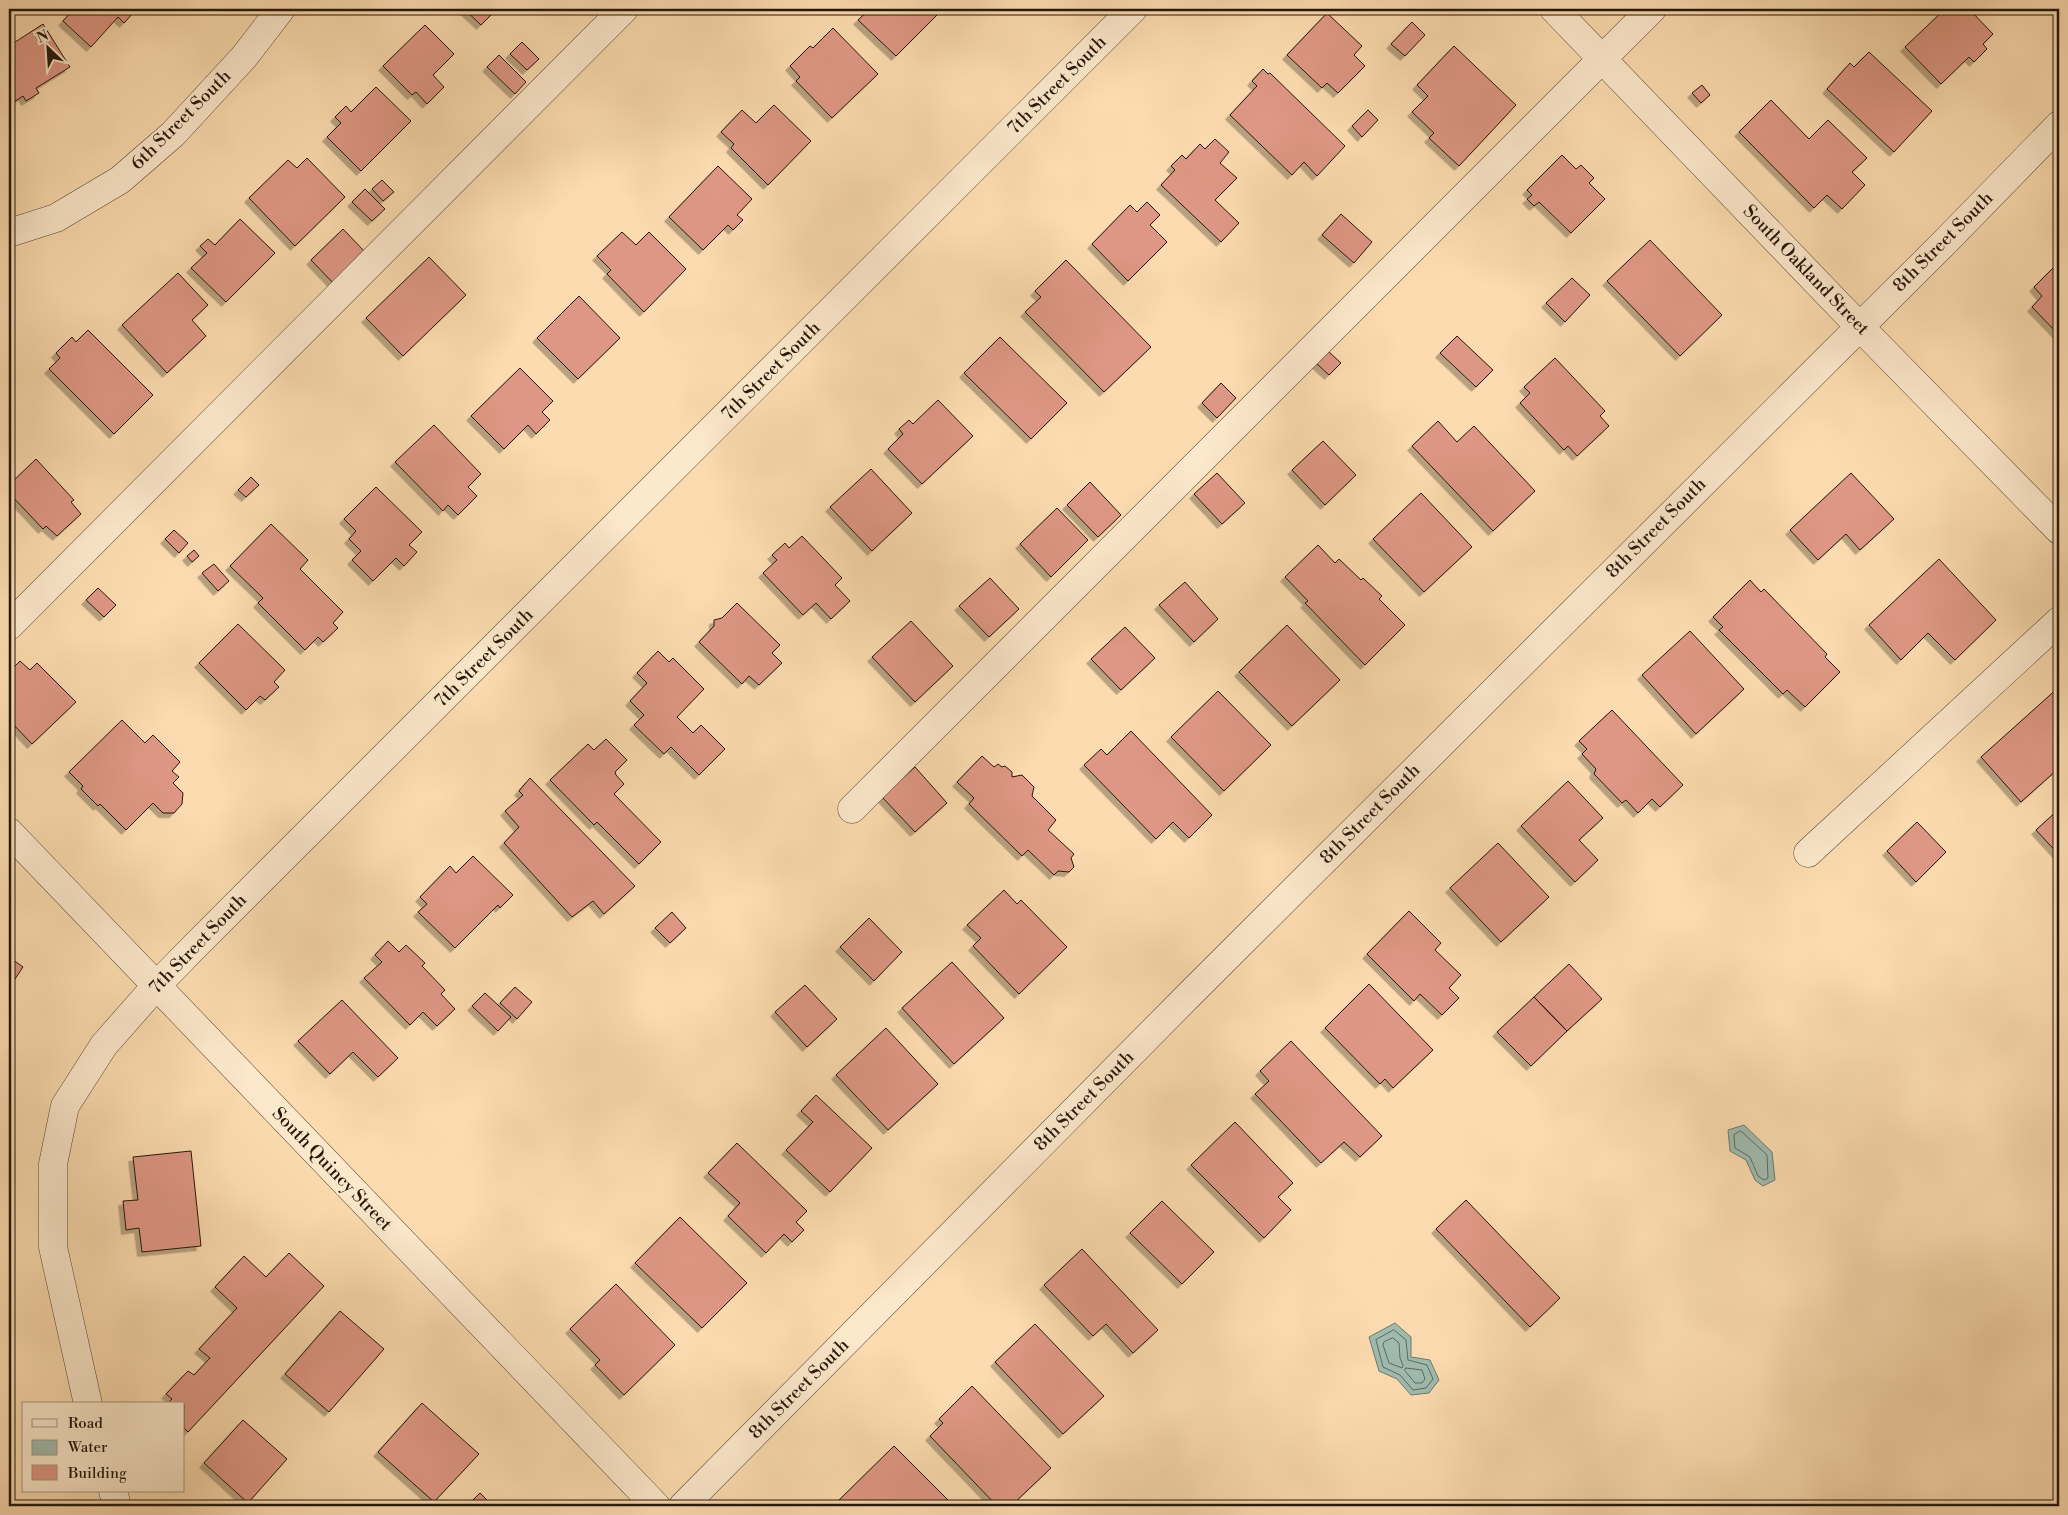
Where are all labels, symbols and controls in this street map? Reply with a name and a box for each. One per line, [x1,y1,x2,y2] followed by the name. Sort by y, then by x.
[22,22,72,72] north arrow
[34,27,52,48] text: N
[1003,30,1112,139] street label: 7th Street South
[126,65,236,175] street label: 6th Street South
[1888,187,1998,297] street label: 8th Street South
[1738,200,1875,340] street label: South Oakland Street
[717,316,826,425] street label: 7th Street South
[1601,473,1711,583] street label: 8th Street South
[430,603,539,712] street label: 7th Street South
[1315,759,1425,869] street label: 8th Street South
[144,889,252,999] street label: 7th Street South
[1029,1046,1139,1156] street label: 8th Street South
[267,1102,397,1236] street label: South Quincy Street
[744,1334,854,1444] street label: 8th Street South
[22,1402,185,1492] legend
[68,1414,103,1433] text: Road
[67,1438,108,1457] text: Water
[67,1464,127,1483] text: Building

